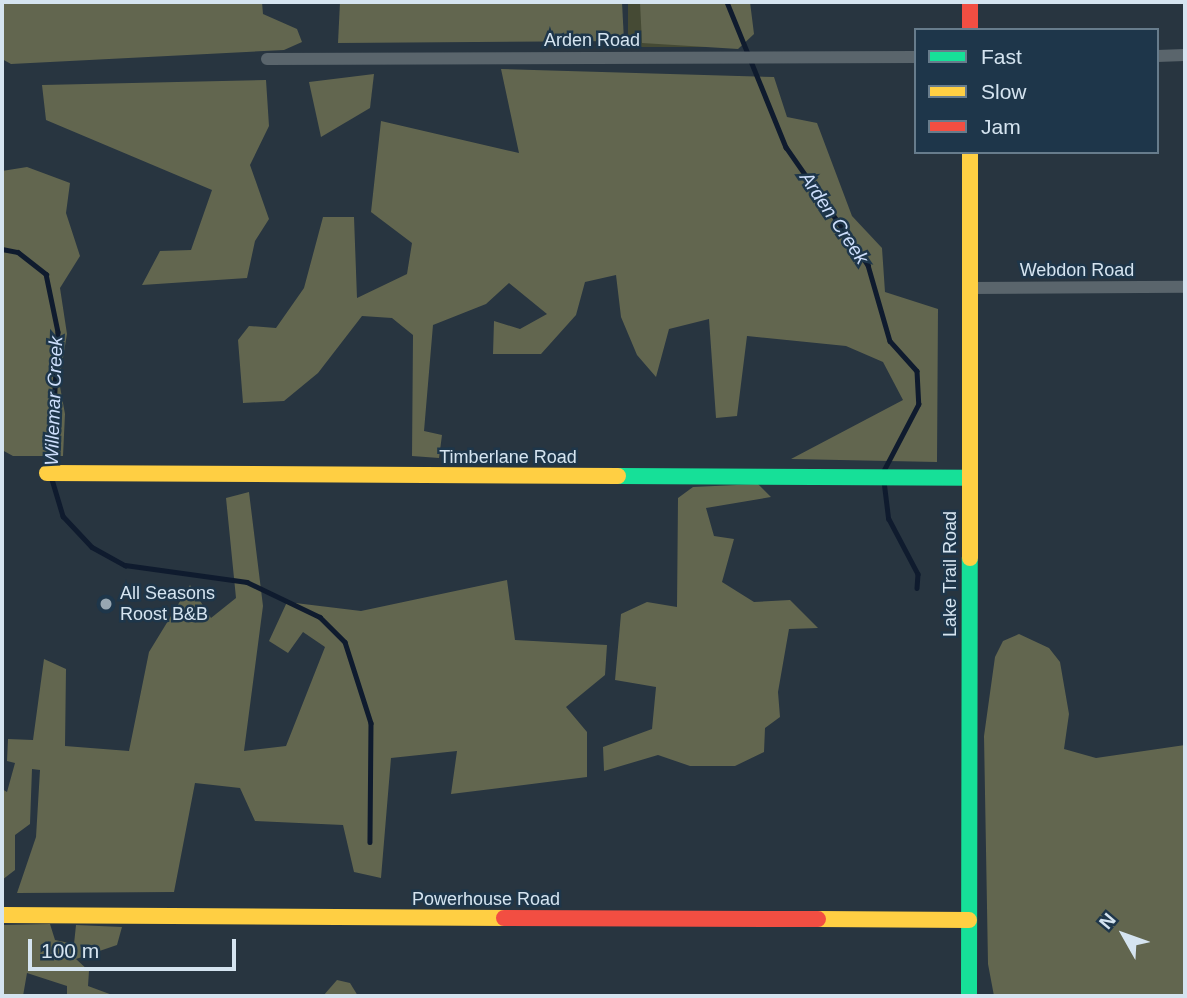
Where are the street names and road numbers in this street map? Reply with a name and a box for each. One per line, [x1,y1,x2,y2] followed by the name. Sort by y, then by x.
[544,29,640,51] street label: Arden Road
[1020,259,1134,281] street label: Webdon Road
[439,446,577,468] street label: Timberlane Road
[939,511,961,637] street label: Lake Trail Road
[412,888,560,910] street label: Powerhouse Road

